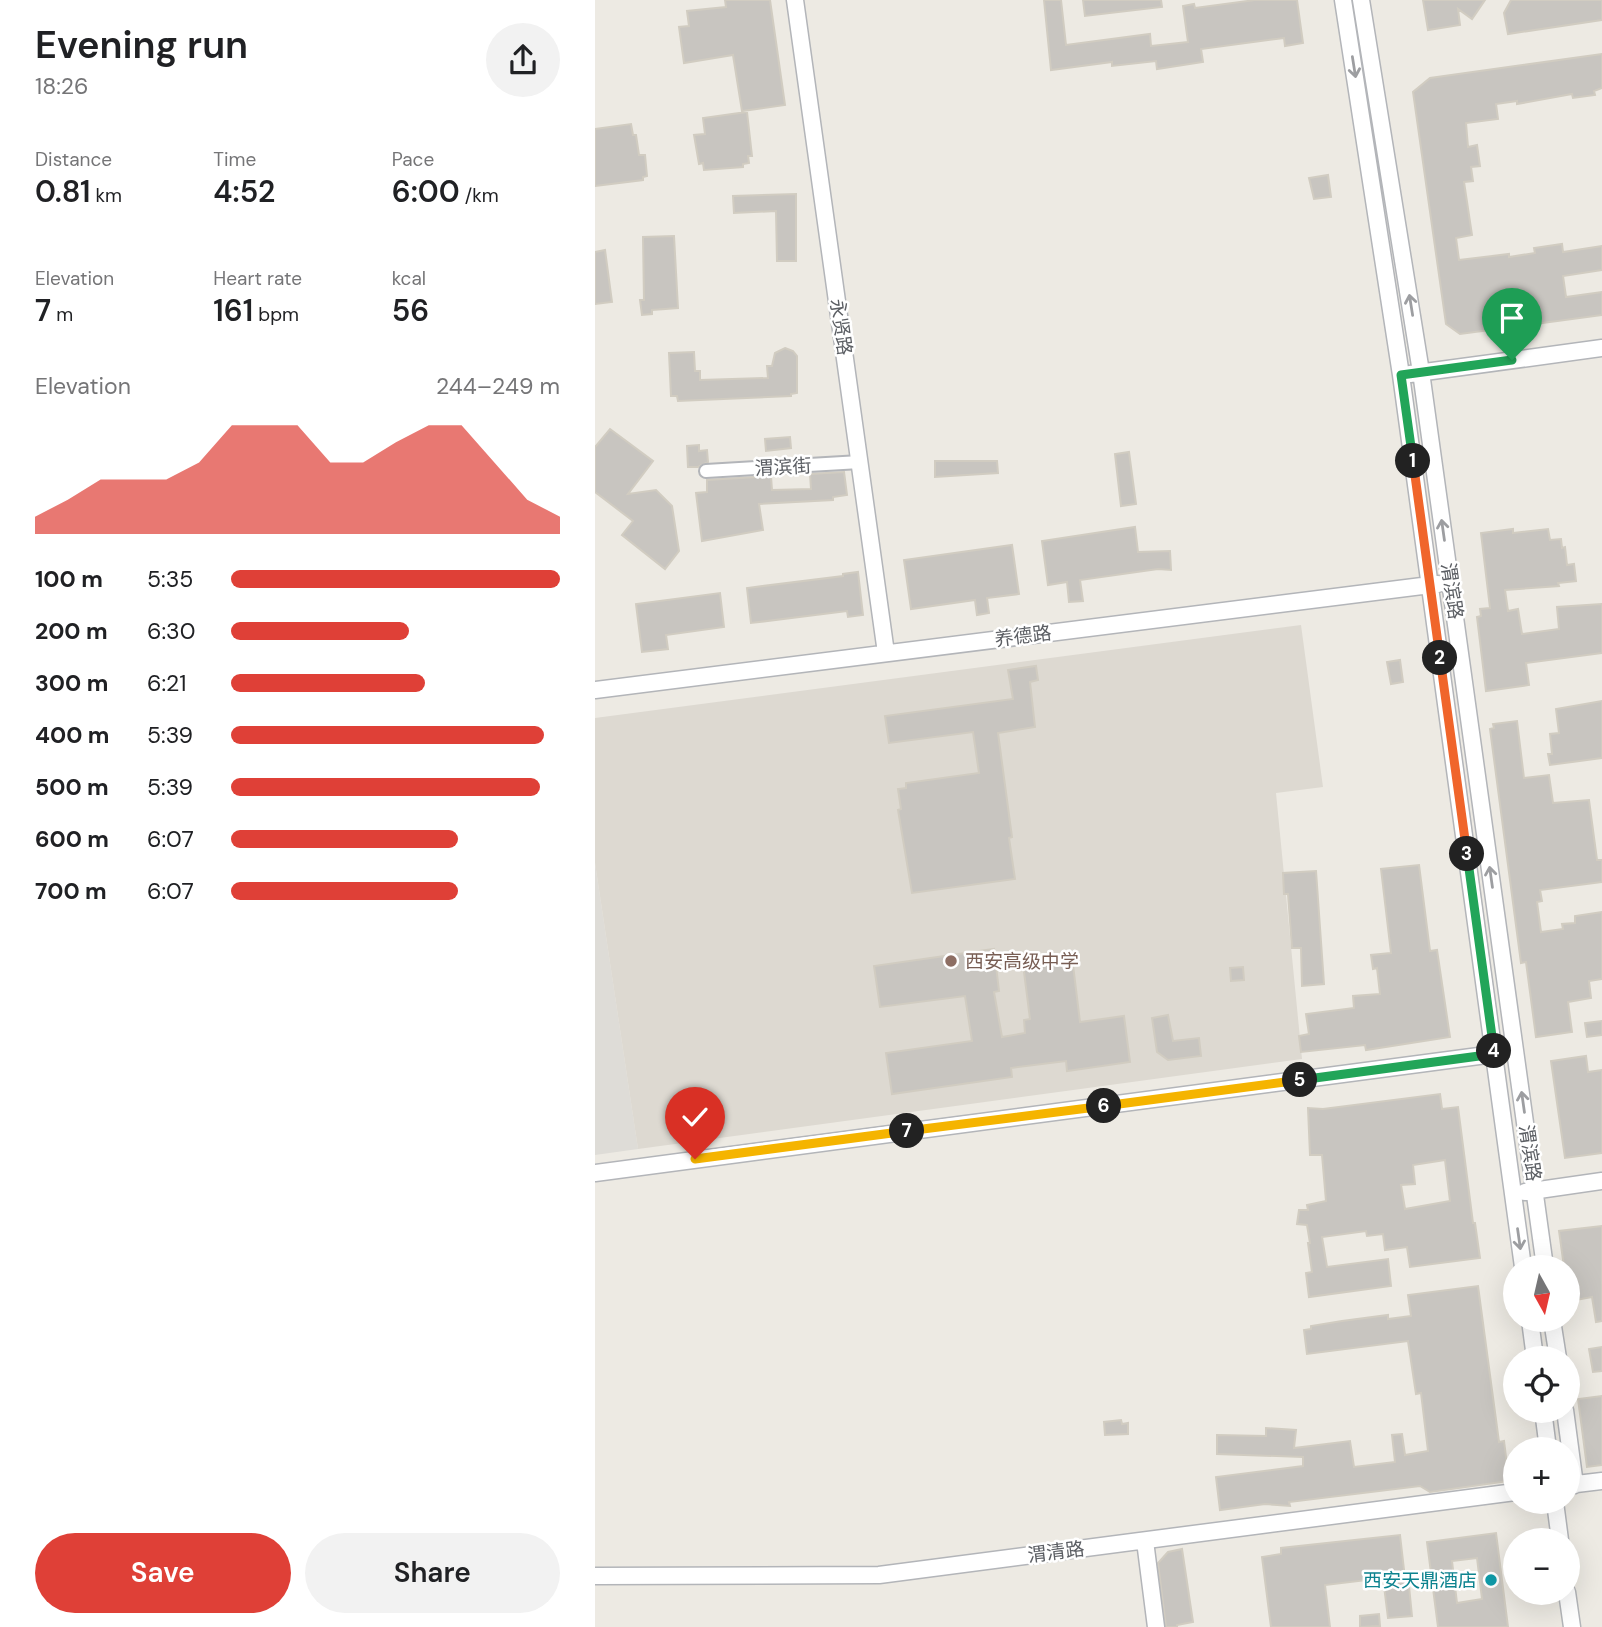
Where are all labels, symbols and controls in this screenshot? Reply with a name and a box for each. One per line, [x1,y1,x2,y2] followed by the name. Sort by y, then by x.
[35,20,248,70] text: Evening run
[486,23,560,97] button: share
[1348,56,1361,78] one-way arrow
[35,71,89,101] text: 18:26
[35,147,112,172] text: Distance
[213,147,256,172] text: Time
[392,147,434,172] text: Pace
[35,172,90,211] text: 0.81
[213,172,275,211] text: 4:52
[392,172,460,211] text: 6:00
[90,183,122,208] text: km
[460,183,499,208] text: /km
[35,266,114,291] text: Elevation
[213,266,302,291] text: Heart rate
[392,266,426,291] text: kcal
[1482,288,1542,360] pin
[35,291,51,330] text: 7
[213,291,253,330] text: 161
[392,291,429,330] text: 56
[1404,294,1417,317] one-way arrow
[825,297,857,357] street label: 永贤路
[1493,299,1531,337] icon: arrive
[51,302,73,327] text: m
[253,302,299,327] text: bpm
[35,371,131,401] text: Elevation
[436,371,560,401] text: 244–249 m
[1395,444,1431,478] pin: 1
[1409,448,1416,473] text: 1
[754,453,812,481] street label: 渭滨街
[1437,519,1450,542] one-way arrow
[1436,561,1468,621] street label: 渭滨路
[35,564,103,594] text: 100 m
[147,564,193,594] text: 5:35
[35,616,108,646] text: 200 m
[147,616,195,646] text: 6:30
[993,620,1053,652] street label: 养德路
[1423,640,1457,676] pin: 2
[1434,645,1445,670] text: 2
[35,668,108,698] text: 300 m
[147,668,187,698] text: 6:21
[35,720,109,750] text: 400 m
[147,720,193,750] text: 5:39
[35,772,109,802] text: 500 m
[147,772,193,802] text: 5:39
[35,824,109,854] text: 600 m
[147,824,194,854] text: 6:07
[1449,836,1485,872] pin: 3
[1461,841,1472,866] text: 3
[1485,866,1498,889] one-way arrow
[35,876,107,906] text: 700 m
[147,876,194,906] text: 6:07
[965,949,1079,974] place label: 西安高级中学
[943,953,959,969] marker: 西安高级中学
[1476,1034,1511,1068] pin: 4
[1487,1038,1500,1063] text: 4
[1283,1062,1317,1098] pin: 5
[1294,1067,1305,1092] text: 5
[665,1087,725,1159] pin
[1086,1088,1121,1124] pin: 6
[1516,1091,1529,1114] one-way arrow
[1097,1093,1110,1118] text: 6
[676,1098,714,1136] icon: check
[889,1114,925,1148] pin: 7
[901,1118,912,1143] text: 7
[1514,1123,1546,1183] street label: 渭滨路
[1513,1227,1526,1250] one-way arrow
[1503,1255,1580,1332] north arrow
[1503,1255,1580,1605] map controls
[1503,1346,1580,1423] button: locate
[1503,1437,1580,1514] button: +
[1503,1528,1580,1605] button: −
[35,1533,291,1613] button: Save
[305,1533,560,1613] button: Share
[1026,1536,1086,1568] street label: 渭清路
[1363,1568,1477,1593] place label: 西安天鼎酒店
[1483,1572,1499,1588] marker: 西安天鼎酒店

